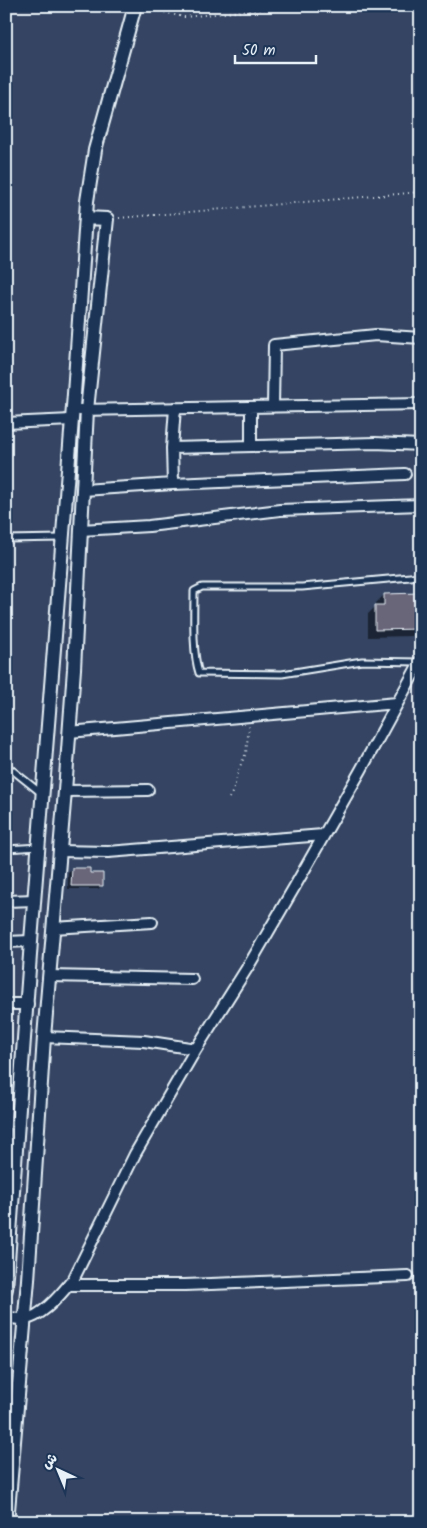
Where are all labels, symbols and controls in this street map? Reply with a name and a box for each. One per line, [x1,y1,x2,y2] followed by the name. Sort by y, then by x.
[235,32,316,64] scale bar
[242,39,276,63] text: 50 m
[32,1446,82,1496] north arrow
[36,1448,63,1475] text: ش

